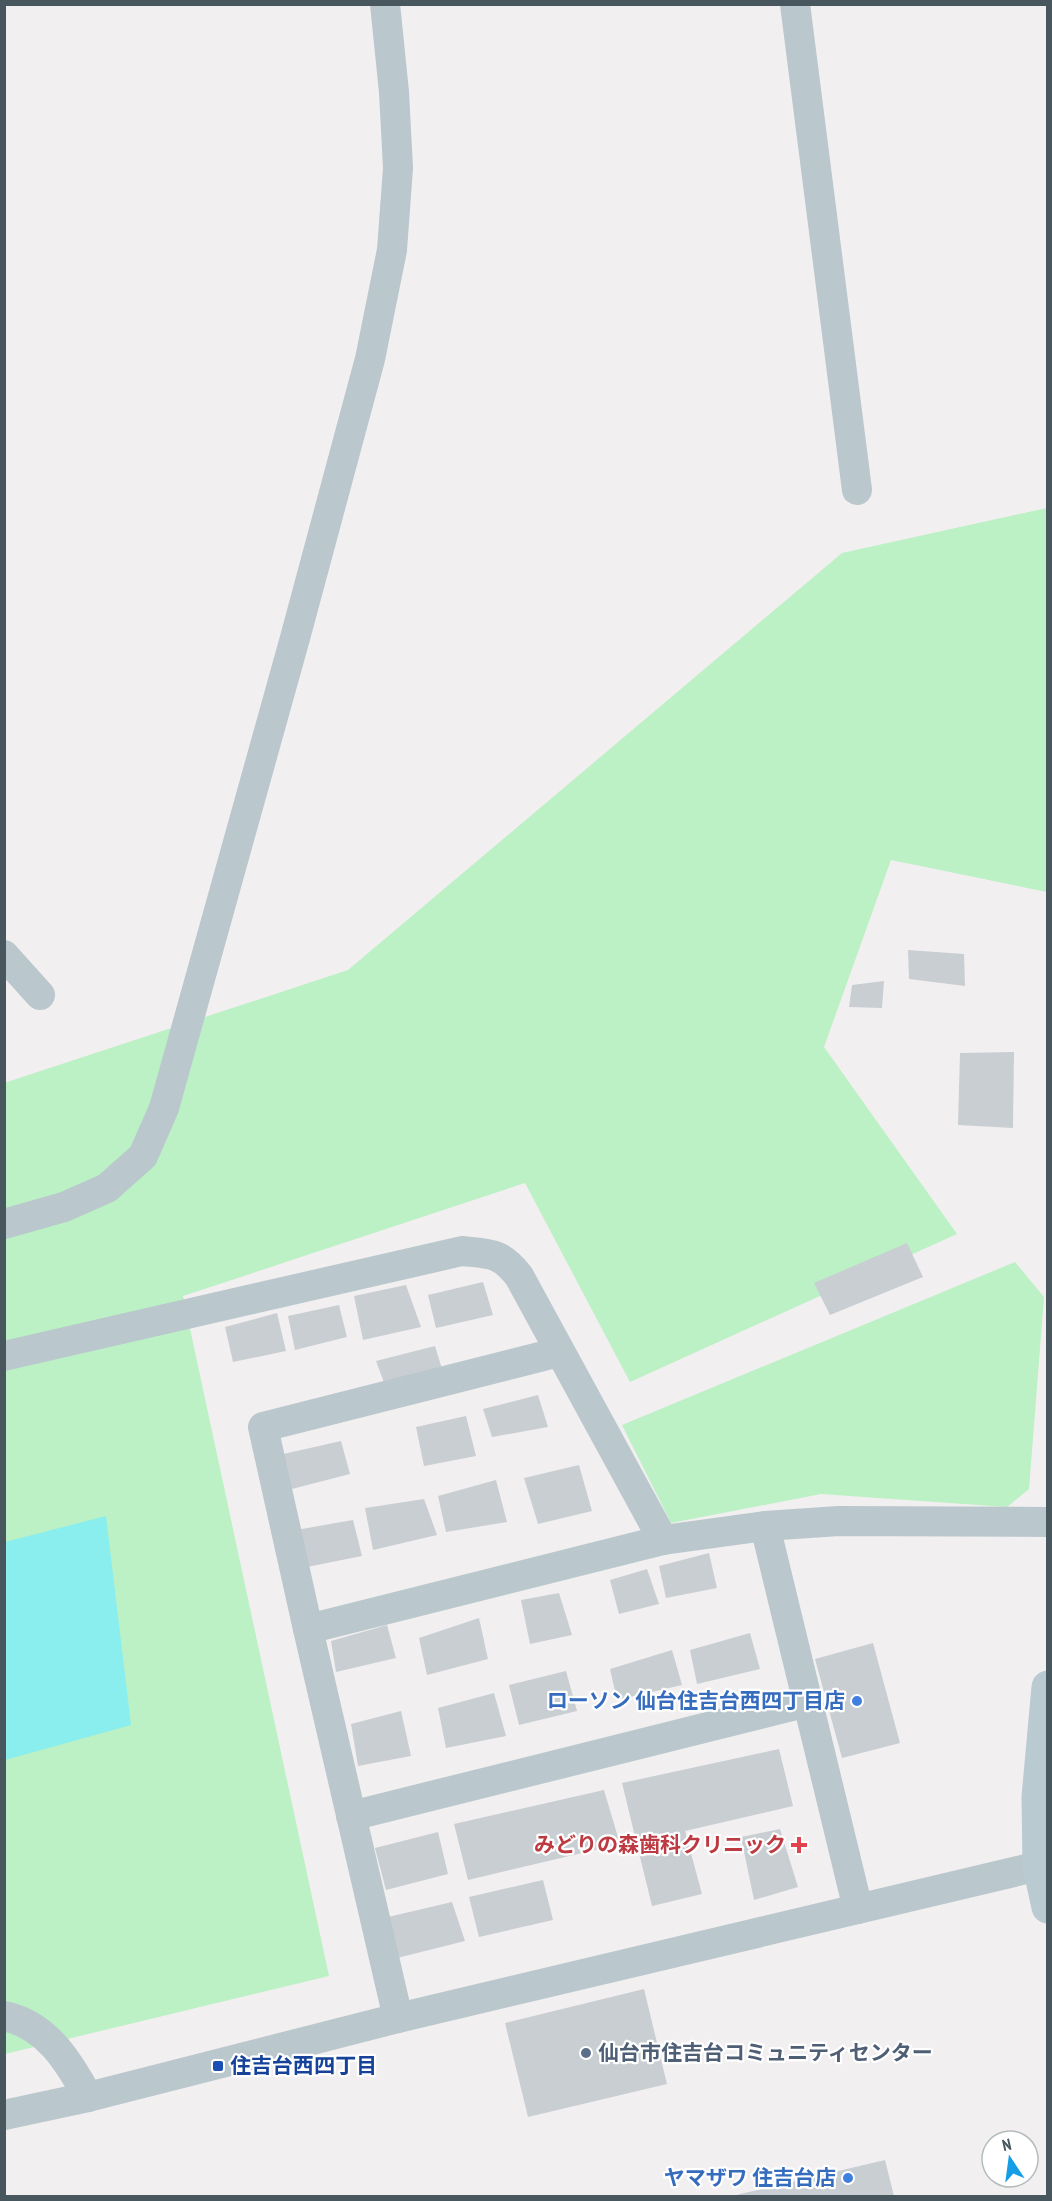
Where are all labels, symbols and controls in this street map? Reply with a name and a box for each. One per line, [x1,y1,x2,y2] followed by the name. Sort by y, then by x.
[547,1687,845,1714] place label: ローソン 仙台住吉台西四丁目店
[850,1694,864,1708] marker: ローソン 仙台住吉台西四丁目店
[534,1831,786,1858] place label: みどりの森歯科クリニック
[790,1836,808,1854] marker: みどりの森歯科クリニック
[598,2039,933,2066] place label: 仙台市住吉台コミュニティセンター
[579,2046,593,2060] marker: 仙台市住吉台コミュニティセンター
[230,2052,377,2079] place label: 住吉台西四丁目
[211,2059,225,2073] marker: 住吉台西四丁目
[980,2129,1040,2189] north arrow
[1000,2134,1013,2155] text: N
[664,2164,836,2191] place label: ヤマザワ 住吉台店
[841,2171,855,2185] marker: ヤマザワ 住吉台店

